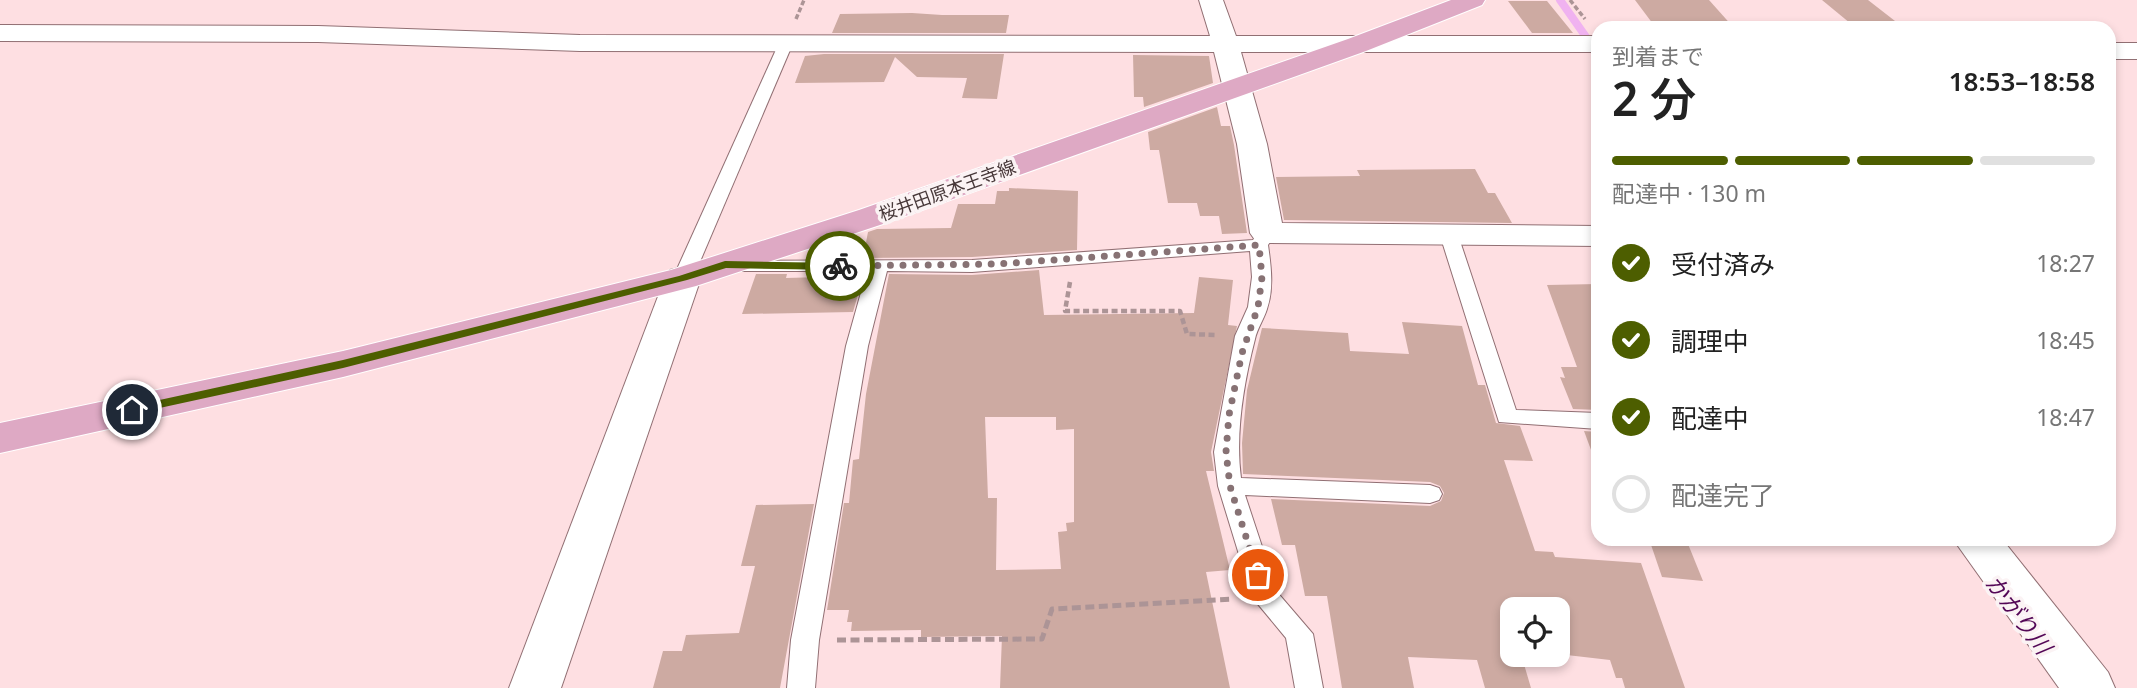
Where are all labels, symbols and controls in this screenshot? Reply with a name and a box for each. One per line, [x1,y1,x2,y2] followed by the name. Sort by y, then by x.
[1612,40,1704,72] text: 到着まで
[1949,63,2095,99] text: 18:53–18:58
[1612,67,1696,129] text: 2 分
[875,154,1019,226] street label: 桜井田原本王寺線
[1612,177,1766,209] text: 配達中 · 130 m
[805,231,875,301] courier
[1612,244,1650,282] icon: check
[1671,246,1775,282] text: 受付済み
[821,247,859,285] icon: bike
[2036,247,2095,279] text: 18:27
[1612,321,1650,359] icon: check
[1671,323,1749,359] text: 調理中
[2036,324,2095,356] text: 18:45
[102,380,162,440] pin
[113,391,151,429] icon: home
[1612,398,1650,436] icon: check
[1671,400,1749,436] text: 配達中
[2036,401,2095,433] text: 18:47
[1671,477,1775,513] text: 配達完了
[1228,545,1288,605] pin
[1239,556,1277,594] icon: bag
[1979,568,2061,663] water label: かがり川
[1500,597,1570,667] map controls
[1500,597,1570,667] button: locate

